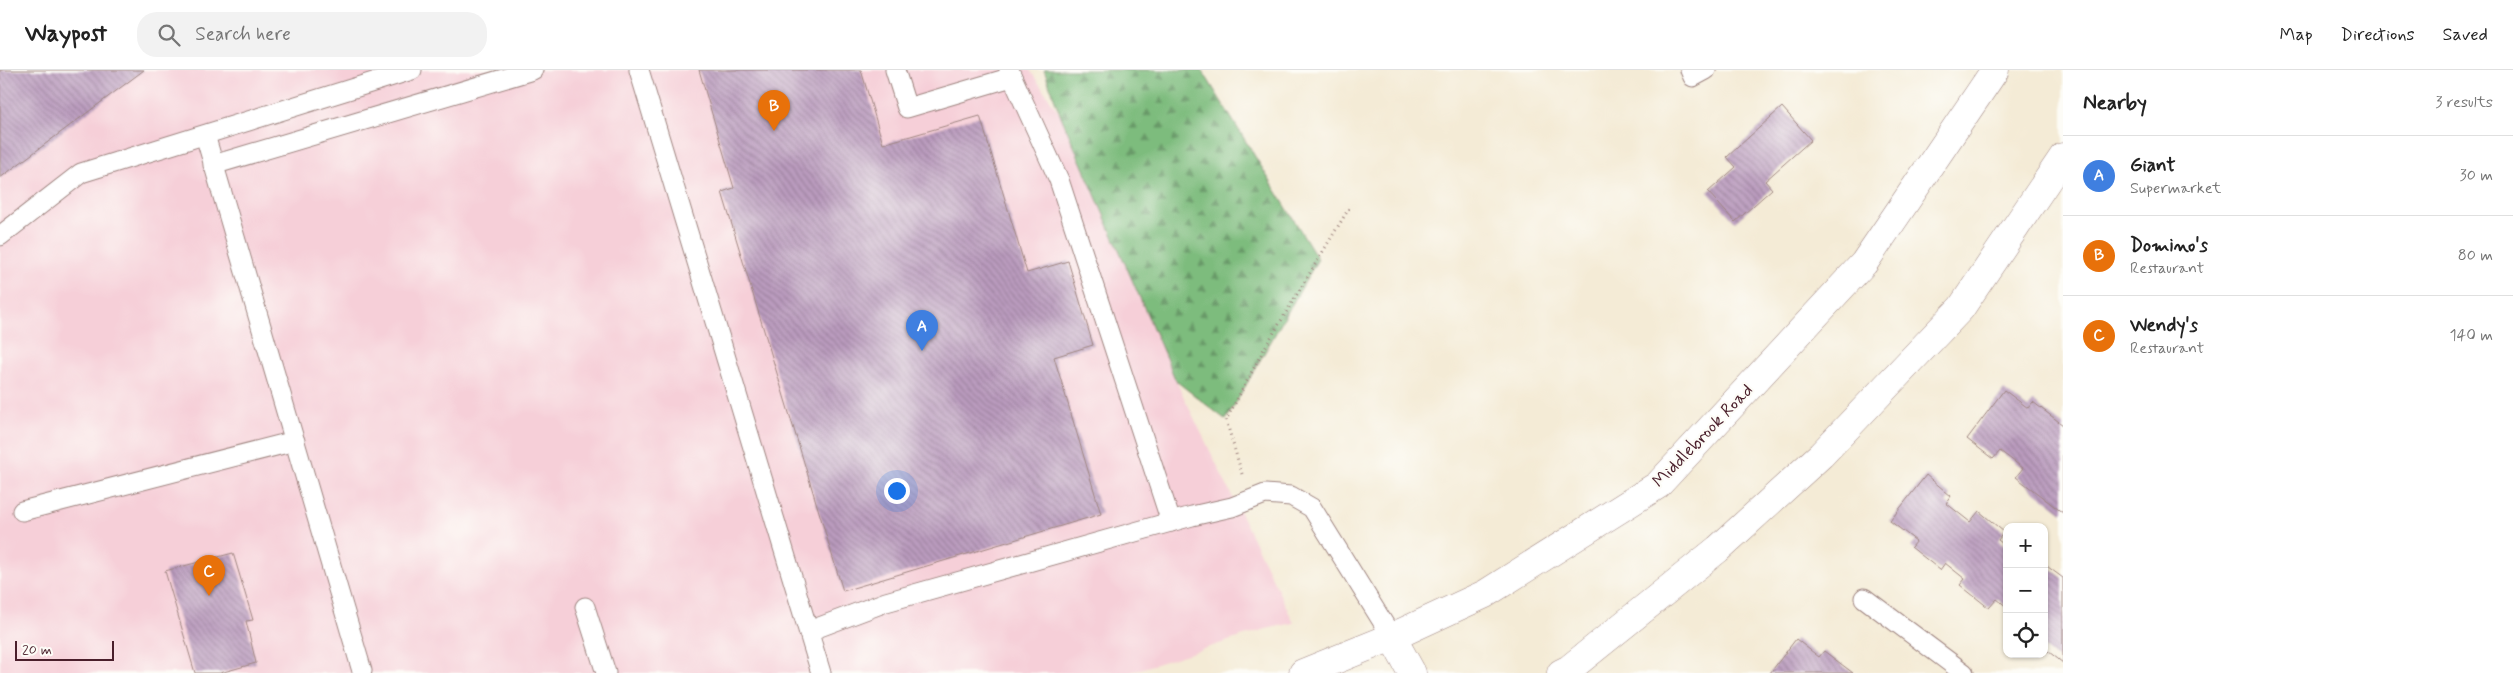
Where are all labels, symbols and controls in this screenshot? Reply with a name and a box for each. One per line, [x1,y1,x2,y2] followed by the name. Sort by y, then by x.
[137,12,487,57] search box
[25,19,107,50] text: Waypost
[155,21,183,49] icon: search
[195,22,291,47] text: Search here
[2280,23,2313,47] text: Map
[2341,23,2415,47] text: Directions
[2443,23,2488,47] text: Saved
[2083,89,2147,117] text: Nearby
[758,90,790,131] pin: B
[2435,92,2493,113] text: 3 results
[2130,153,2176,178] text: Giant
[2094,165,2104,186] text: A
[2460,165,2493,186] text: 30 m
[2130,178,2221,199] text: Supermarket
[2130,233,2208,258] text: Domino's
[2094,245,2104,266] text: B
[2458,245,2493,266] text: 80 m
[2130,258,2204,279] text: Restaurant
[906,310,938,351] pin: A
[2130,313,2198,338] text: Wendy's
[2093,325,2105,346] text: C
[2449,325,2493,346] text: 140 m
[2130,338,2204,359] text: Restaurant
[1647,379,1759,493] street label: Middlebrook Road
[884,478,910,504] your location
[2003,523,2048,658] map controls
[2003,523,2048,568] button: +
[193,555,225,596] pin: C
[2003,568,2048,613] button: −
[2003,613,2048,658] button: locate
[15,638,114,661] scale bar
[22,641,52,659] text: 20 m

